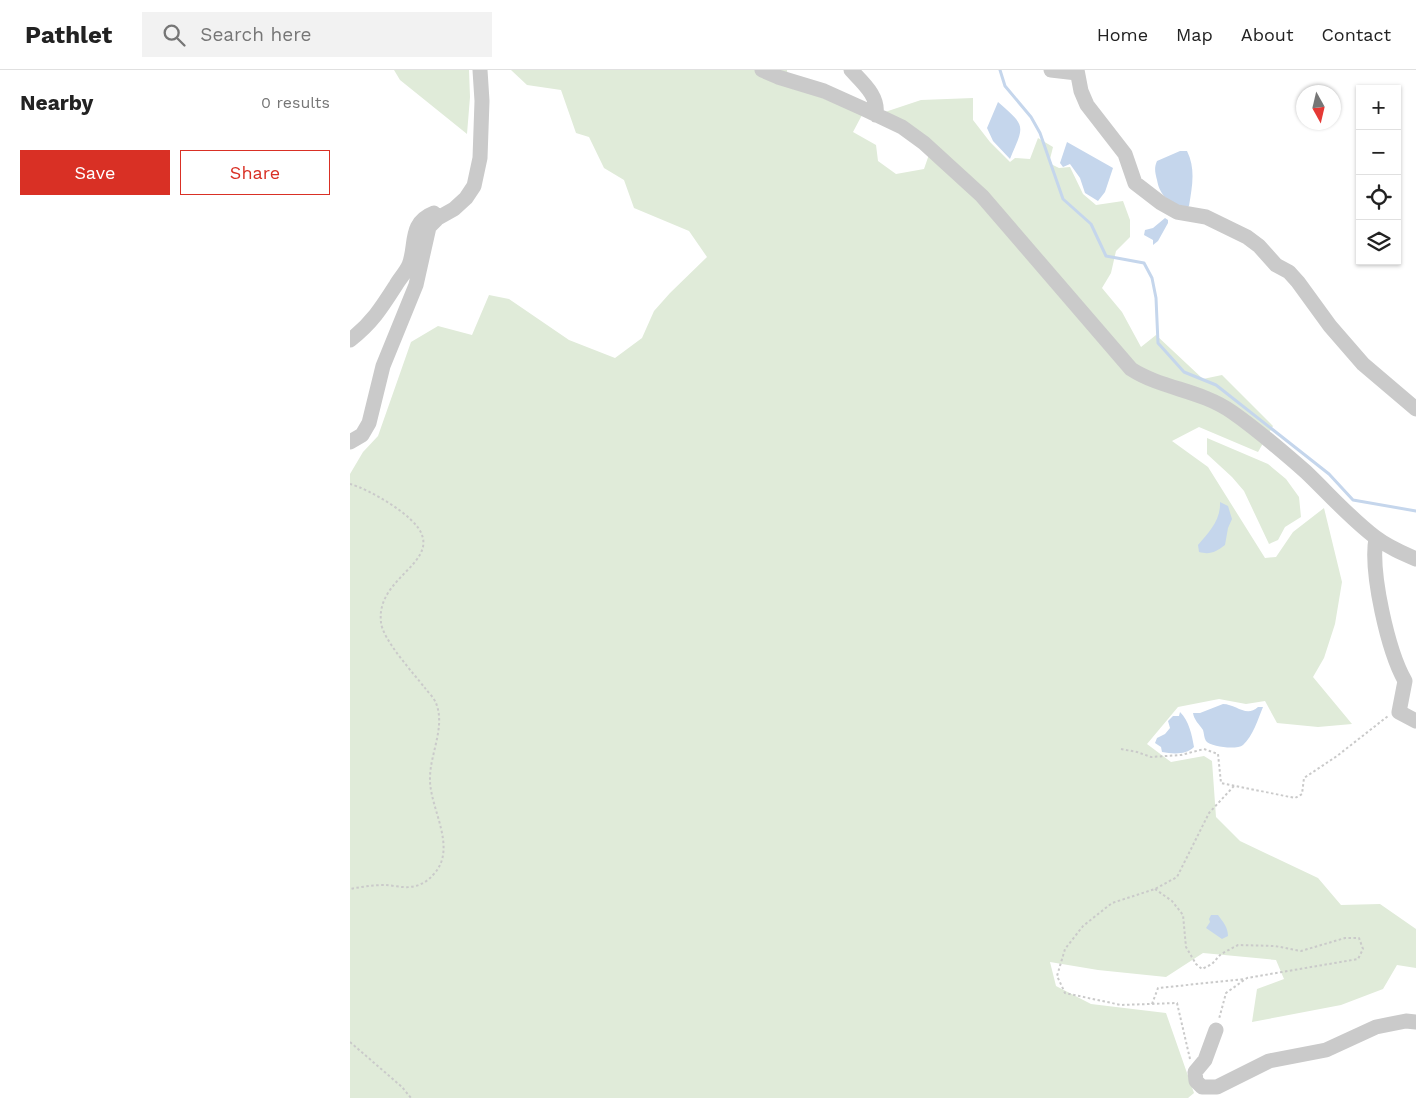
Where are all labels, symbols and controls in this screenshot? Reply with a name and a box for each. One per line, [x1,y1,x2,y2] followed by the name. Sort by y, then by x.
[142,12,492,57] search box
[25,21,112,49] text: Pathlet
[160,21,188,49] icon: search
[200,23,312,46] text: Search here
[1097,24,1148,45] text: Home
[1176,24,1213,45] text: Map
[1241,24,1293,45] text: About
[1321,24,1391,45] text: Contact
[1296,85,1341,130] north arrow
[1356,85,1401,265] map controls
[1356,85,1401,130] button: +
[20,90,93,115] text: Nearby
[261,93,330,112] text: 0 results
[1356,130,1401,175] button: −
[20,150,170,195] button: Save
[180,150,330,195] button: Share
[1356,175,1401,220] button: locate
[1356,220,1401,265] button: layers

